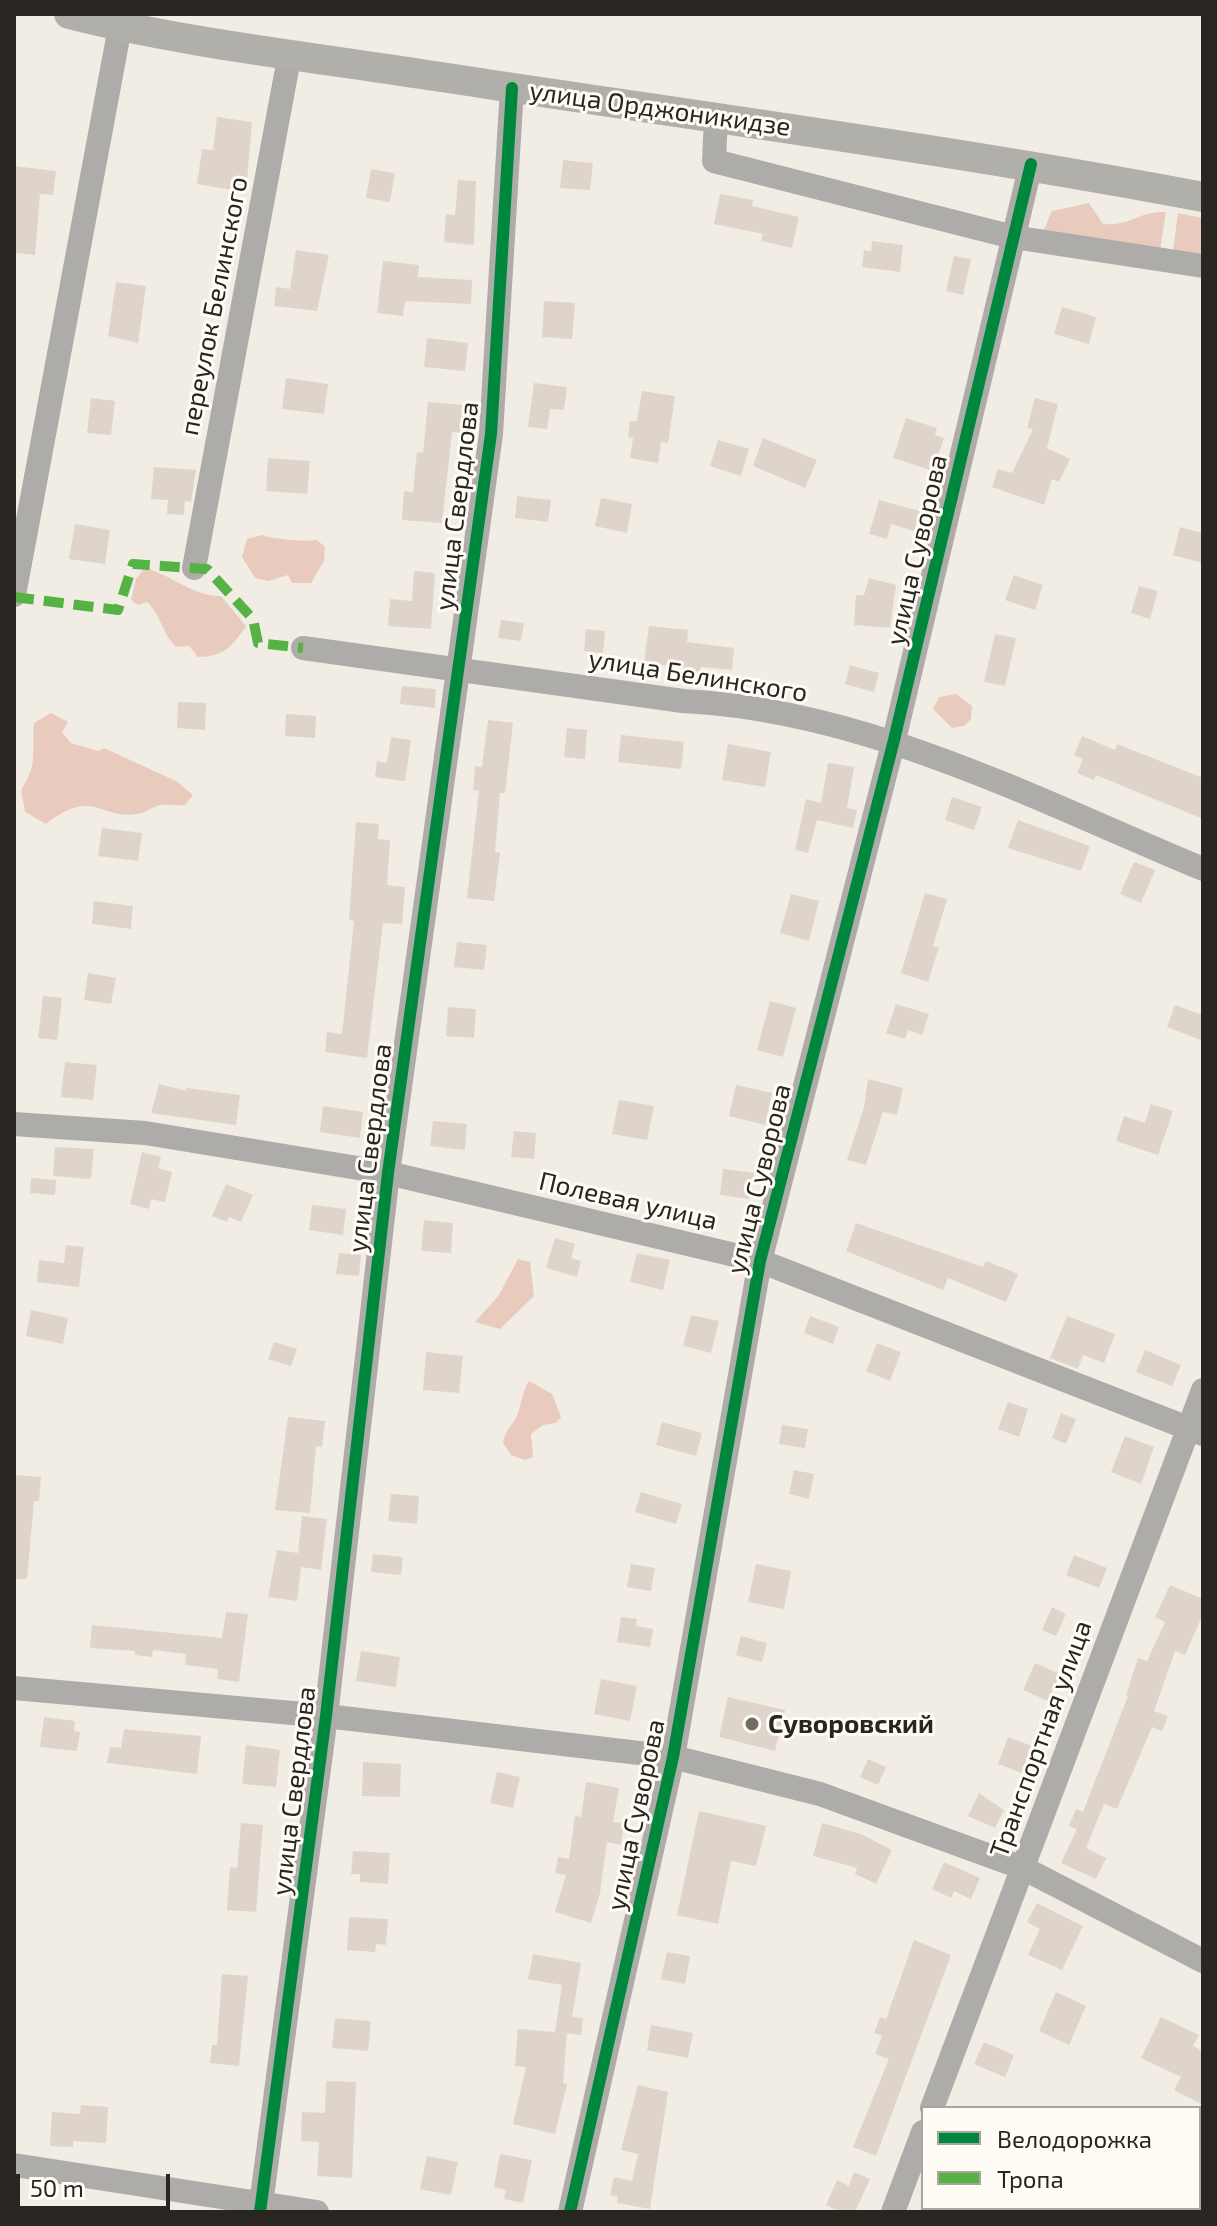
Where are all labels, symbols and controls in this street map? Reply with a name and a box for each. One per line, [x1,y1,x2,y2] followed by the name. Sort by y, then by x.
[527,75,793,143] street label: улица Орджоникидзе
[174,174,254,438] street label: переулок Белинского
[429,400,485,612] street label: улица Свердлова
[880,452,954,648] street label: улица Суворова
[586,643,810,709] street label: улица Белинского
[342,1042,398,1254] street label: улица Свердлова
[720,1081,798,1277] street label: улица Суворова
[536,1165,720,1237] street label: Полевая улица
[984,1616,1098,1862] street label: Транспортная улица
[266,1685,322,1897] street label: улица Свердлова
[768,1708,934,1740] place label: Суворовский
[743,1715,761,1733] marker: Суворовский
[600,1716,672,1914] street label: улица Суворова
[921,2106,1201,2210] legend
[997,2124,1152,2153] text: Велодорожка
[20,2158,174,2208] scale bar
[997,2164,1064,2193] text: Тропа
[30,2173,84,2202] text: 50 m

